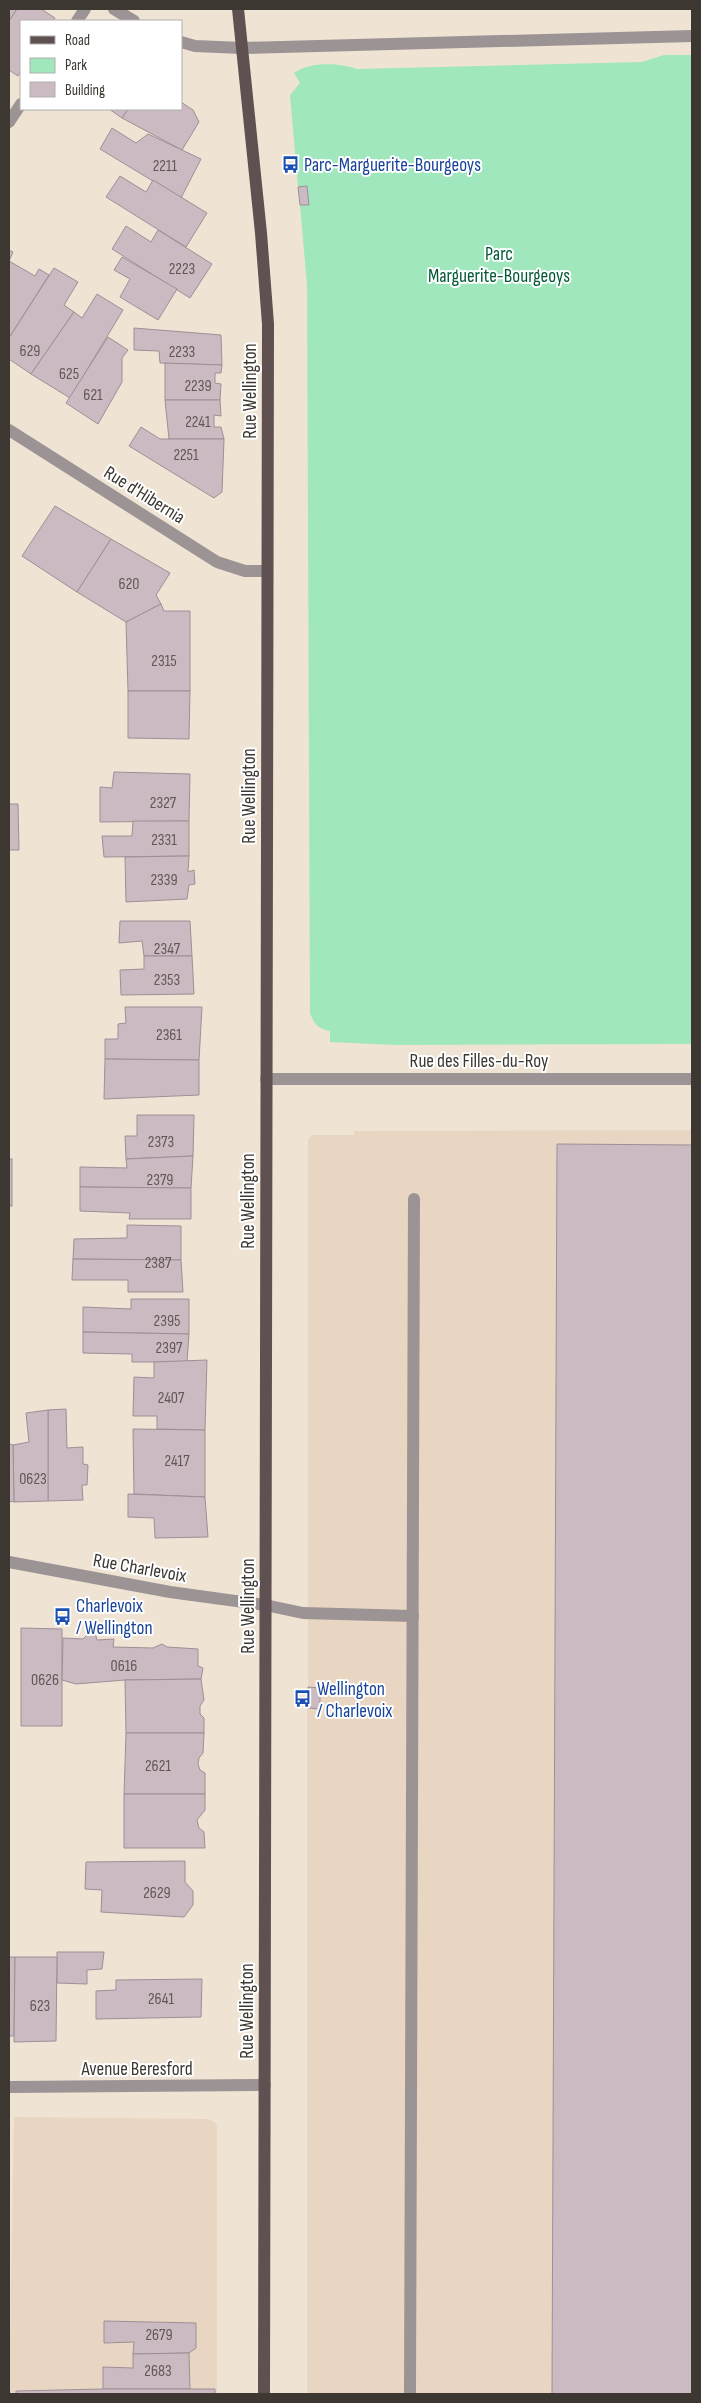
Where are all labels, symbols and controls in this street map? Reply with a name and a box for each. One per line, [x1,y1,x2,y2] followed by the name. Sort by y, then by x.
[20,20,182,110] legend
[65,31,90,50] text: Road
[65,56,87,75] text: Park
[65,81,105,100] text: Building
[280,154,300,174] bus stop icon: Parc-Marguerite-Bourgeoys
[304,154,481,177] place label: Parc-Marguerite-Bourgeoys
[153,157,178,176] house number: 2211
[428,243,570,288] park label: Parc Marguerite-Bourgeoys
[169,260,195,279] house number: 2223
[20,342,40,361] house number: 629
[169,343,195,362] house number: 2233
[239,343,262,439] street label: Rue Wellington
[59,365,79,384] house number: 625
[184,377,212,396] house number: 2239
[83,386,103,405] house number: 621
[185,413,211,432] house number: 2241
[173,446,199,465] house number: 2251
[99,461,189,529] street label: Rue d'Hibernia
[119,575,139,594] house number: 620
[151,652,177,671] house number: 2315
[238,748,261,844] street label: Rue Wellington
[150,794,177,813] house number: 2327
[151,831,177,850] house number: 2331
[150,871,178,890] house number: 2339
[154,940,181,959] house number: 2347
[154,971,180,990] house number: 2353
[156,1026,182,1045] house number: 2361
[410,1050,549,1073] street label: Rue des Filles-du-Roy
[148,1133,174,1152] house number: 2373
[237,1153,260,1249] street label: Rue Wellington
[147,1171,173,1190] house number: 2379
[145,1254,172,1273] house number: 2387
[154,1312,180,1331] house number: 2395
[156,1339,183,1358] house number: 2397
[158,1389,185,1408] house number: 2407
[164,1452,190,1471] house number: 2417
[19,1470,47,1489] house number: 0623
[91,1549,188,1588] street label: Rue Charlevoix
[237,1558,260,1654] street label: Rue Wellington
[76,1595,153,1640] place label: Charlevoix / Wellington
[52,1606,72,1626] bus stop icon: Charlevoix / Wellington
[111,1657,137,1676] house number: 0616
[31,1671,59,1690] house number: 0626
[317,1678,392,1723] place label: Wellington / Charlevoix
[293,1689,313,1709] bus stop icon: Wellington / Charlevoix
[145,1757,171,1776] house number: 2621
[143,1884,171,1903] house number: 2629
[236,1963,259,2059] street label: Rue Wellington
[148,1990,174,2009] house number: 2641
[30,1997,50,2016] house number: 623
[80,2058,193,2081] street label: Avenue Beresford
[145,2326,173,2345] house number: 2679
[144,2362,172,2381] house number: 2683

